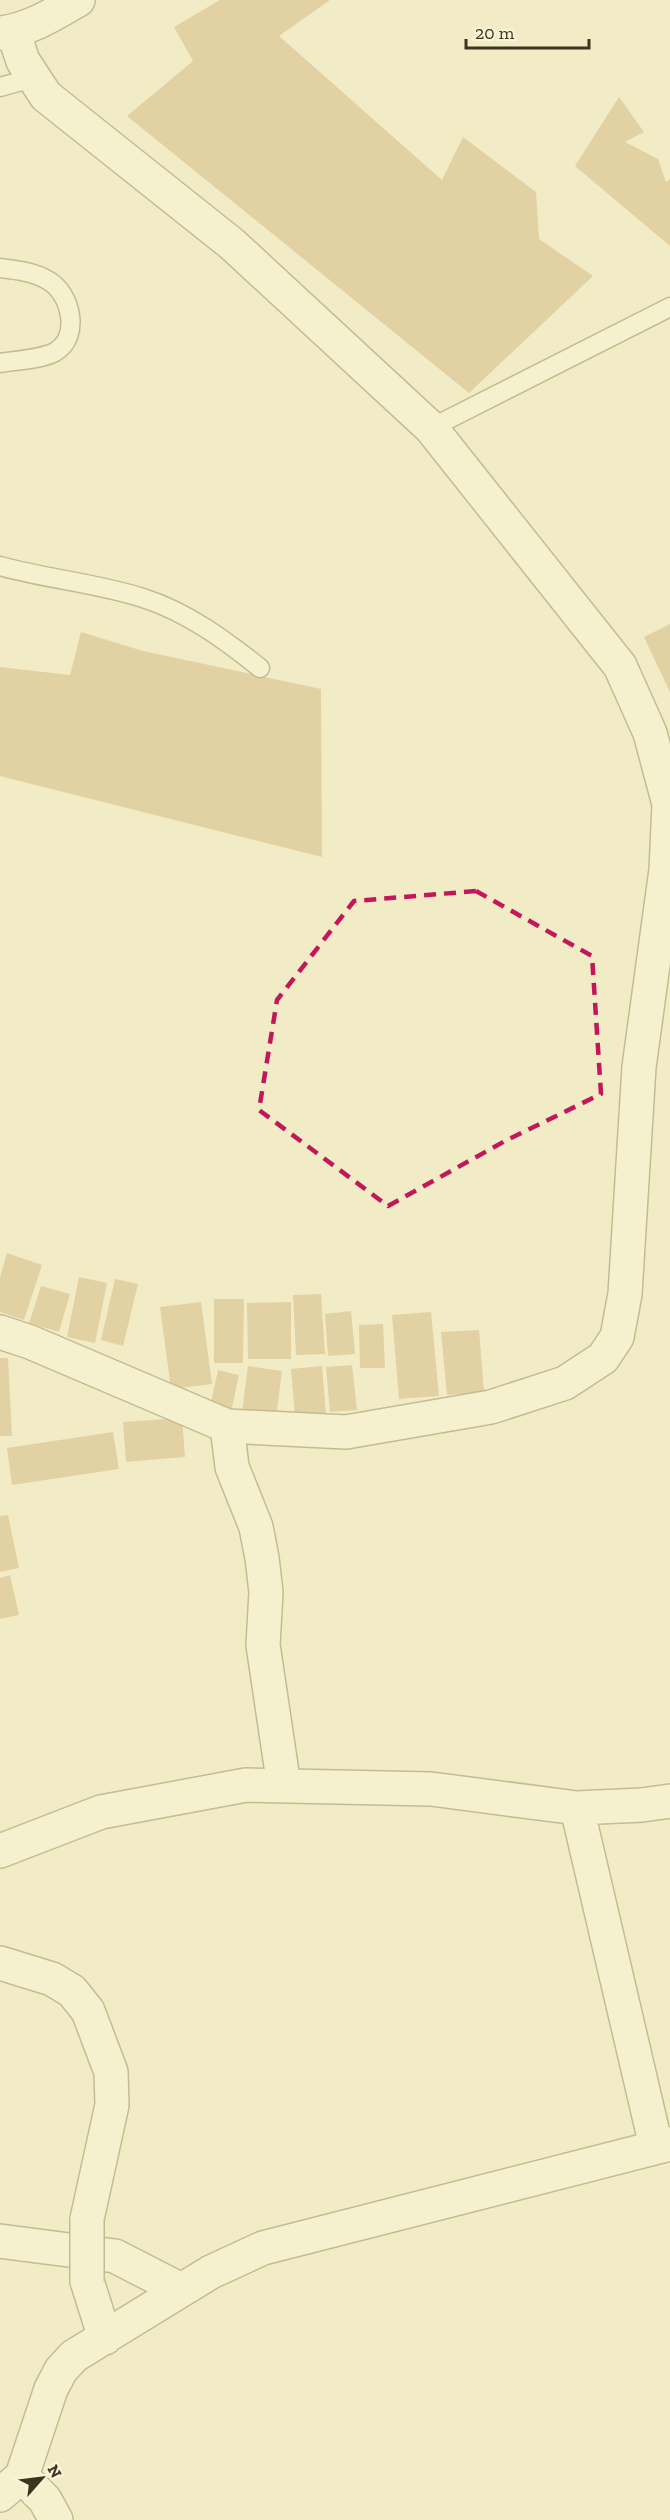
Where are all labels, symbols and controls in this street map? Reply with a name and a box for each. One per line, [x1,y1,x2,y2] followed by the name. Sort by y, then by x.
[466,12,589,50] scale bar
[475,22,515,44] text: 20 m
[12,2448,72,2508] north arrow
[44,2461,66,2481] text: N

